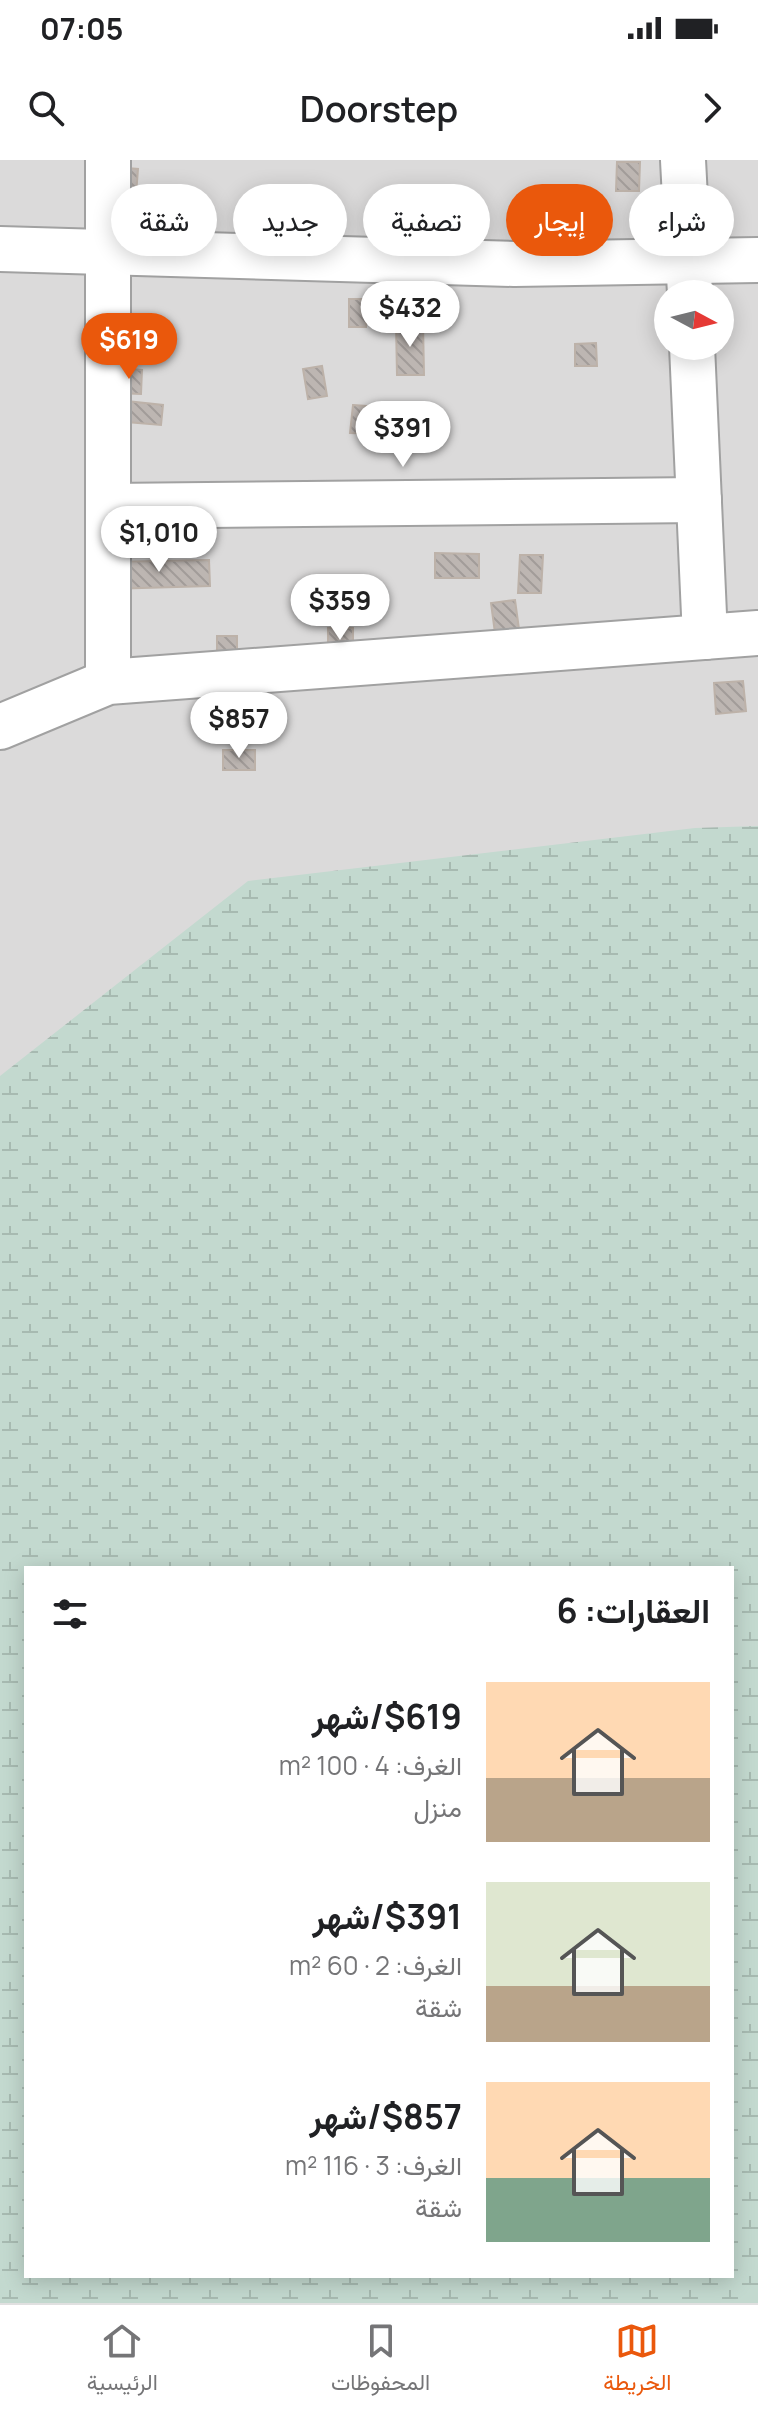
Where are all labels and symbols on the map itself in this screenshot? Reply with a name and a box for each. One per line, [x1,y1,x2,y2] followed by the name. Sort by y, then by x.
[654,280,734,360] north arrow
[363,281,457,349] pin: $432
[82,313,176,381] pin: $619
[356,401,450,469] pin: $391
[94,506,224,574] pin: $1,010
[293,574,387,642] pin: $359
[192,692,286,760] pin: $857

